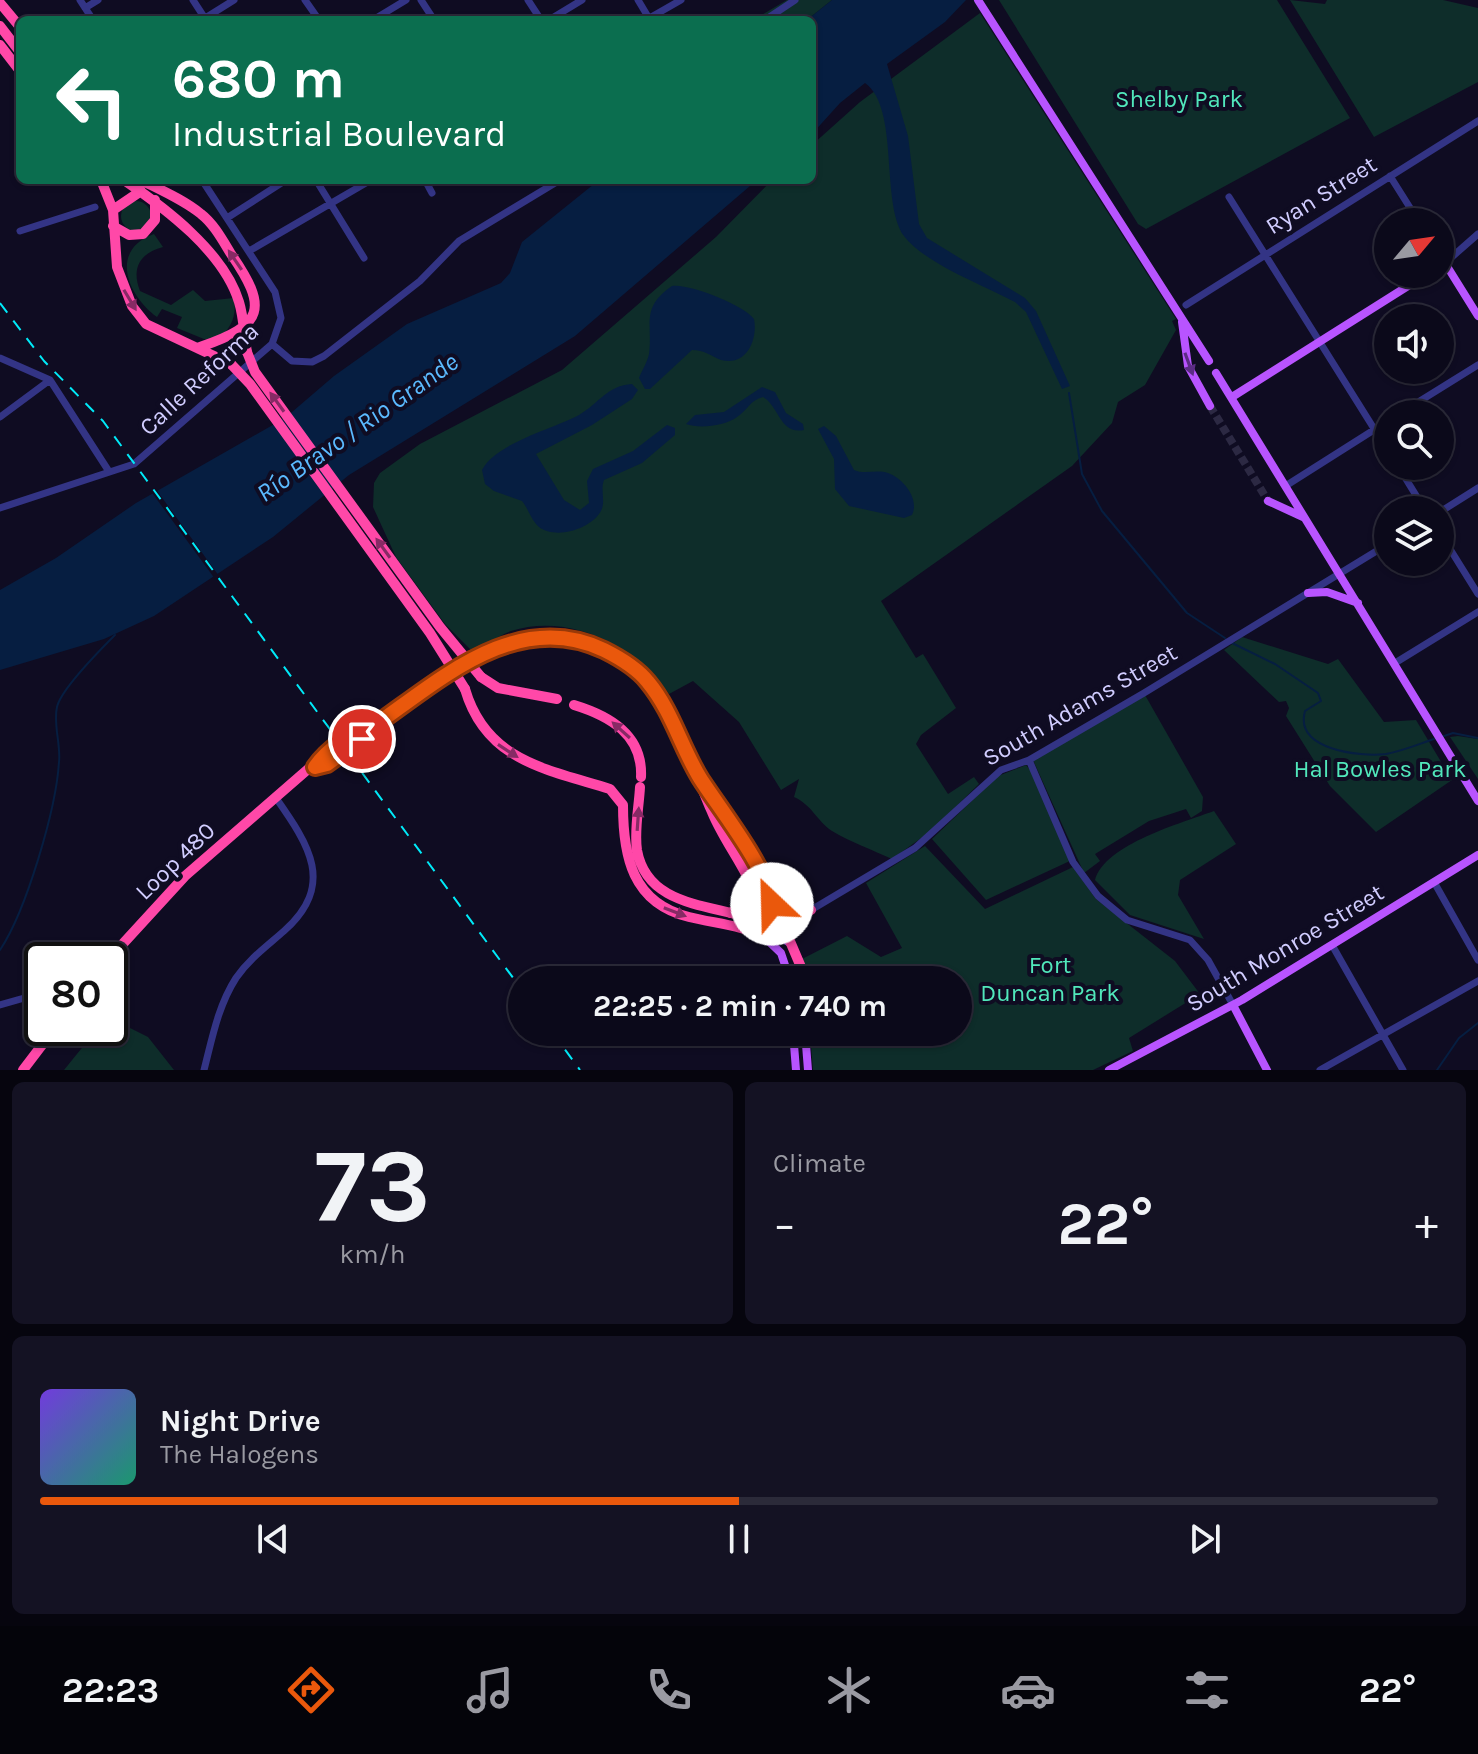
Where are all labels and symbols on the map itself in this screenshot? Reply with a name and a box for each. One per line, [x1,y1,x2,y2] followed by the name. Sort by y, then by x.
[1115,85,1243,113] park label: Shelby Park
[1261,150,1381,240] street label: Ryan Street
[1374,208,1454,288] north arrow
[228,249,243,270] one-way arrow
[122,289,137,312] one-way arrow
[134,317,264,441] street label: Calle Reforma
[251,346,464,509] water label: Río Bravo / Rio Grande
[1183,352,1196,376] one-way arrow
[270,391,285,412] one-way arrow
[375,538,391,559] one-way arrow
[978,638,1182,772] street label: South Adams Street
[328,705,396,773] pin
[612,721,631,739] one-way arrow
[497,743,518,758] one-way arrow
[1293,755,1467,783] park label: Hal Bowles Park
[632,806,645,831] one-way arrow
[129,816,221,906] street label: Loop 480
[730,862,814,946] position arrow
[1181,878,1389,1018] street label: South Monroe Street
[663,906,687,919] one-way arrow
[24,942,128,1046] speed limit sign: 80
[980,951,1120,1007] park label: Fort Duncan Park

